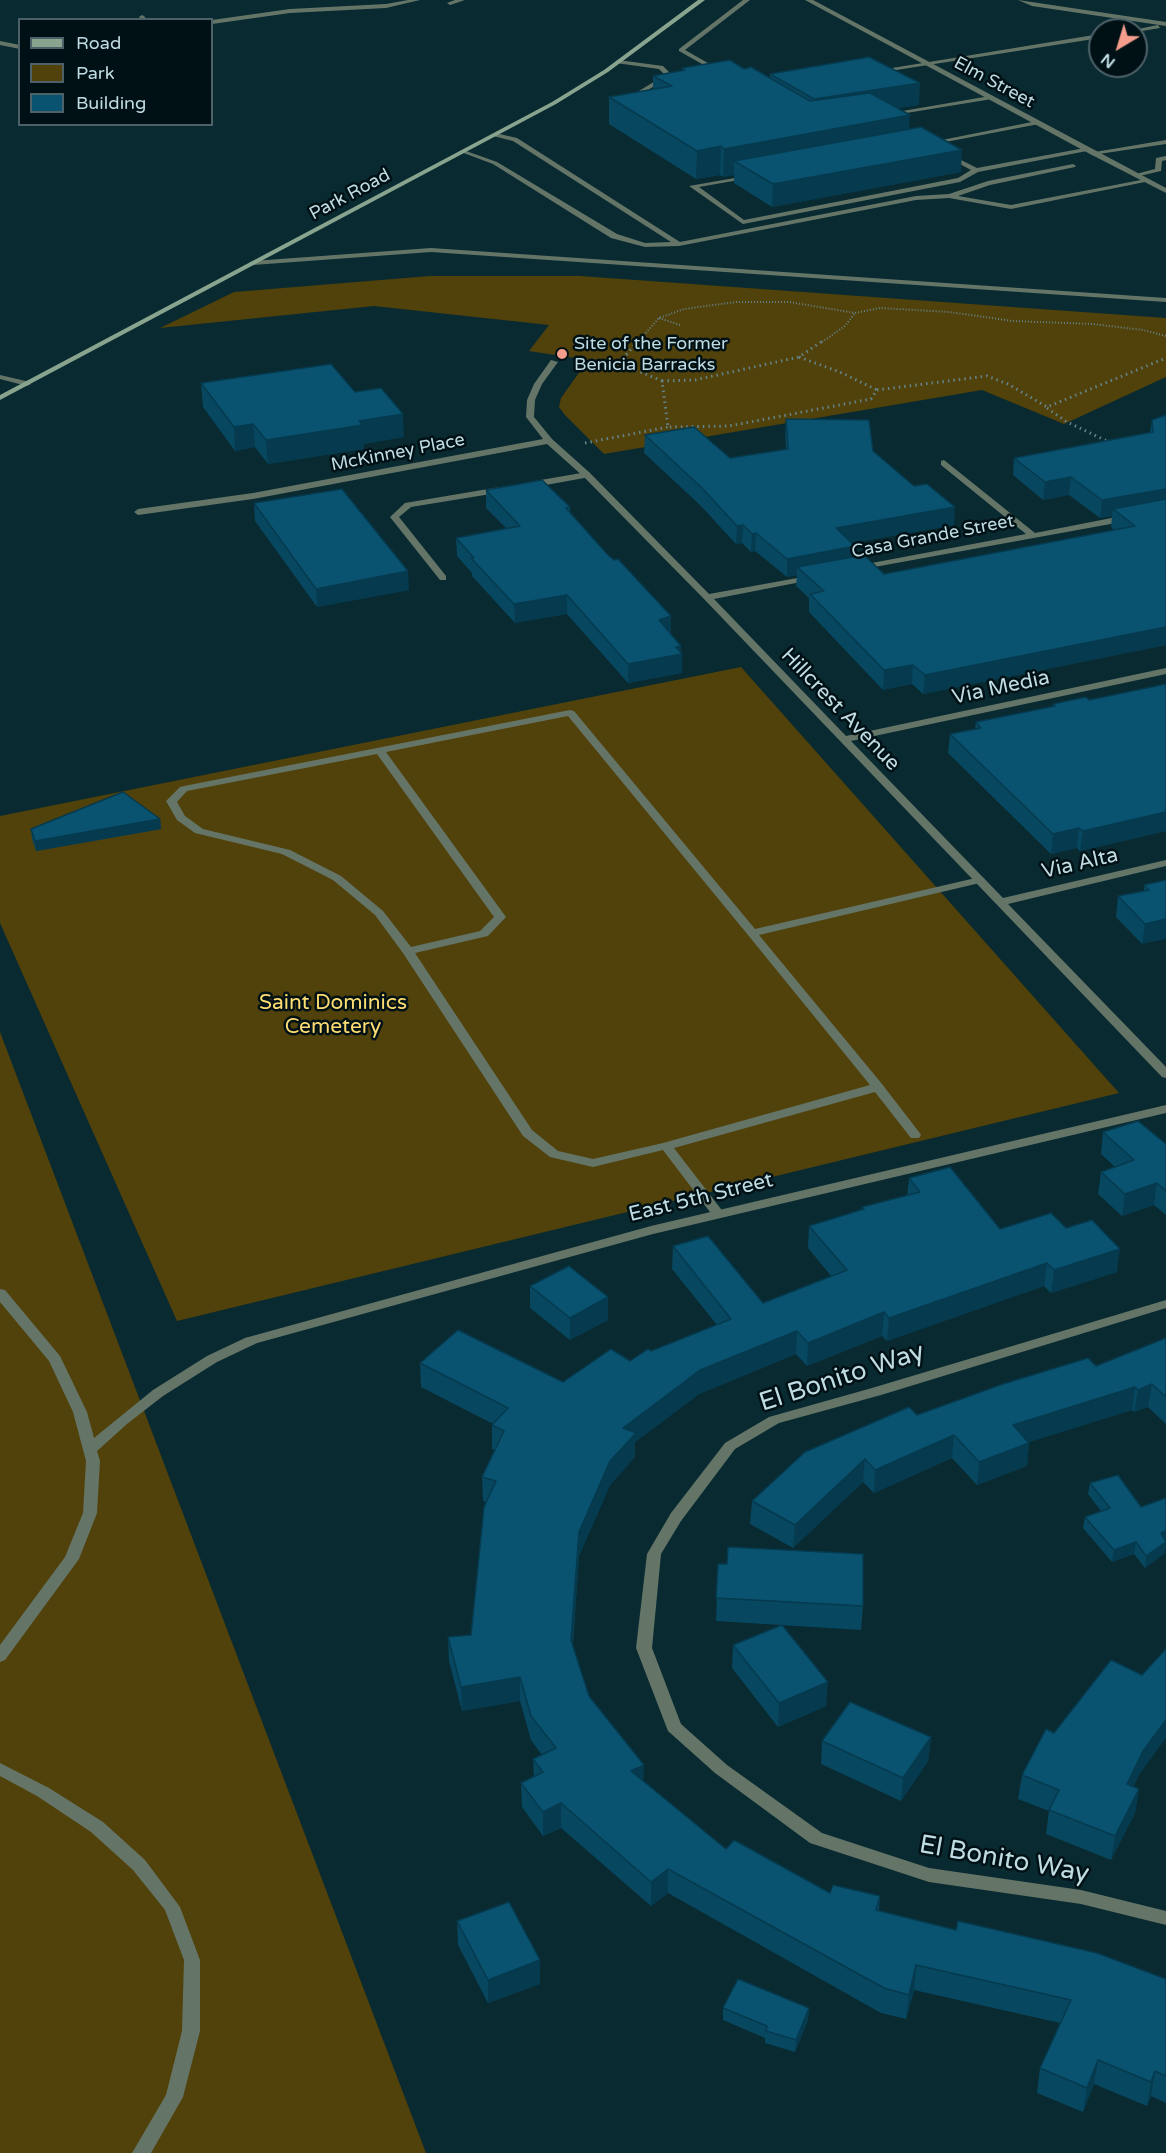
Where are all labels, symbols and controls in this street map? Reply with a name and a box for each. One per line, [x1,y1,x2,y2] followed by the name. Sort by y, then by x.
[18,18,213,126] legend
[1088,18,1148,78] north arrow
[76,32,121,54] text: Road
[1097,49,1119,72] text: N
[950,53,1038,113] street label: Elm Street
[76,62,114,84] text: Park
[76,92,146,114] text: Building
[306,165,394,225] street label: Park Road
[574,333,728,376] place label: Site of the Former Benicia Barracks
[555,347,569,361] marker: Site of the Former Benicia Barracks
[329,429,467,477] street label: McKinney Place
[850,511,1016,563] street label: Casa Grande Street
[775,643,905,777] street label: Hillcrest Avenue
[950,665,1052,711] street label: Via Media
[1039,843,1121,885] street label: Via Alta
[259,990,407,1040] park label: Saint Dominics Cemetery
[626,1168,776,1228] street label: East 5th Street
[756,1337,928,1419] street label: El Bonito Way
[917,1830,1091,1890] street label: El Bonito Way

